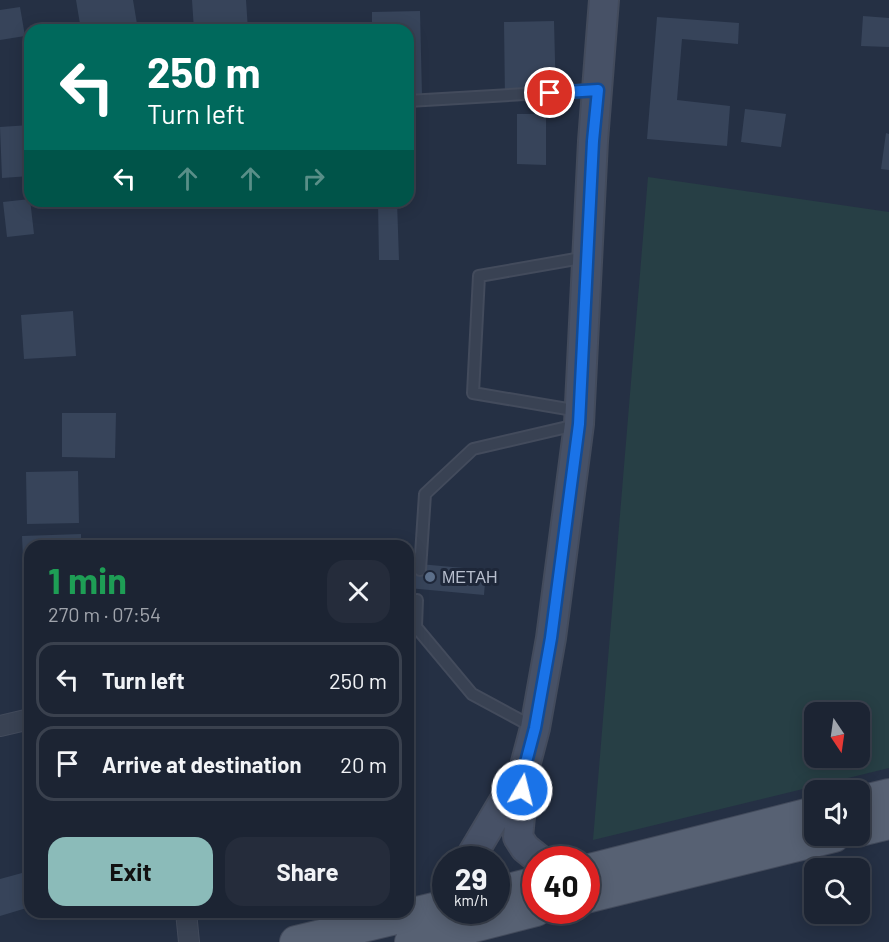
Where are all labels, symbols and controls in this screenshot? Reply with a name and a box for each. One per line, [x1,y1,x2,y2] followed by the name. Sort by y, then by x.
[147,46,261,96] text: 250 m
[48,48,126,126] icon: left
[524,67,575,118] pin
[533,76,566,109] icon: arrive
[147,97,245,129] text: Turn left
[108,162,141,195] icon: left
[171,162,204,195] icon: ahead
[234,162,267,195] icon: ahead
[297,162,330,195] icon: right
[48,558,127,601] text: 1 min
[327,560,390,623] button: close
[442,567,497,586] place label: МЕТАН
[423,570,437,584] marker: МЕТАН
[48,602,161,626] text: 270 m · 07:54
[51,663,84,696] icon: left
[102,667,185,693] text: Turn left
[329,667,387,693] text: 250 m
[804,702,870,768] north arrow
[804,702,870,924] map controls
[51,747,84,780] icon: arrive
[102,751,301,777] text: Arrive at destination
[340,751,387,777] text: 20 m
[490,758,554,822] position arrow
[804,780,870,846] button: sound
[48,837,213,906] button: Exit
[225,837,390,906] button: Share
[522,846,600,924] speed limit sign: 40
[804,858,870,924] button: search
[455,860,487,896] text: 29
[454,891,488,909] text: km/h

